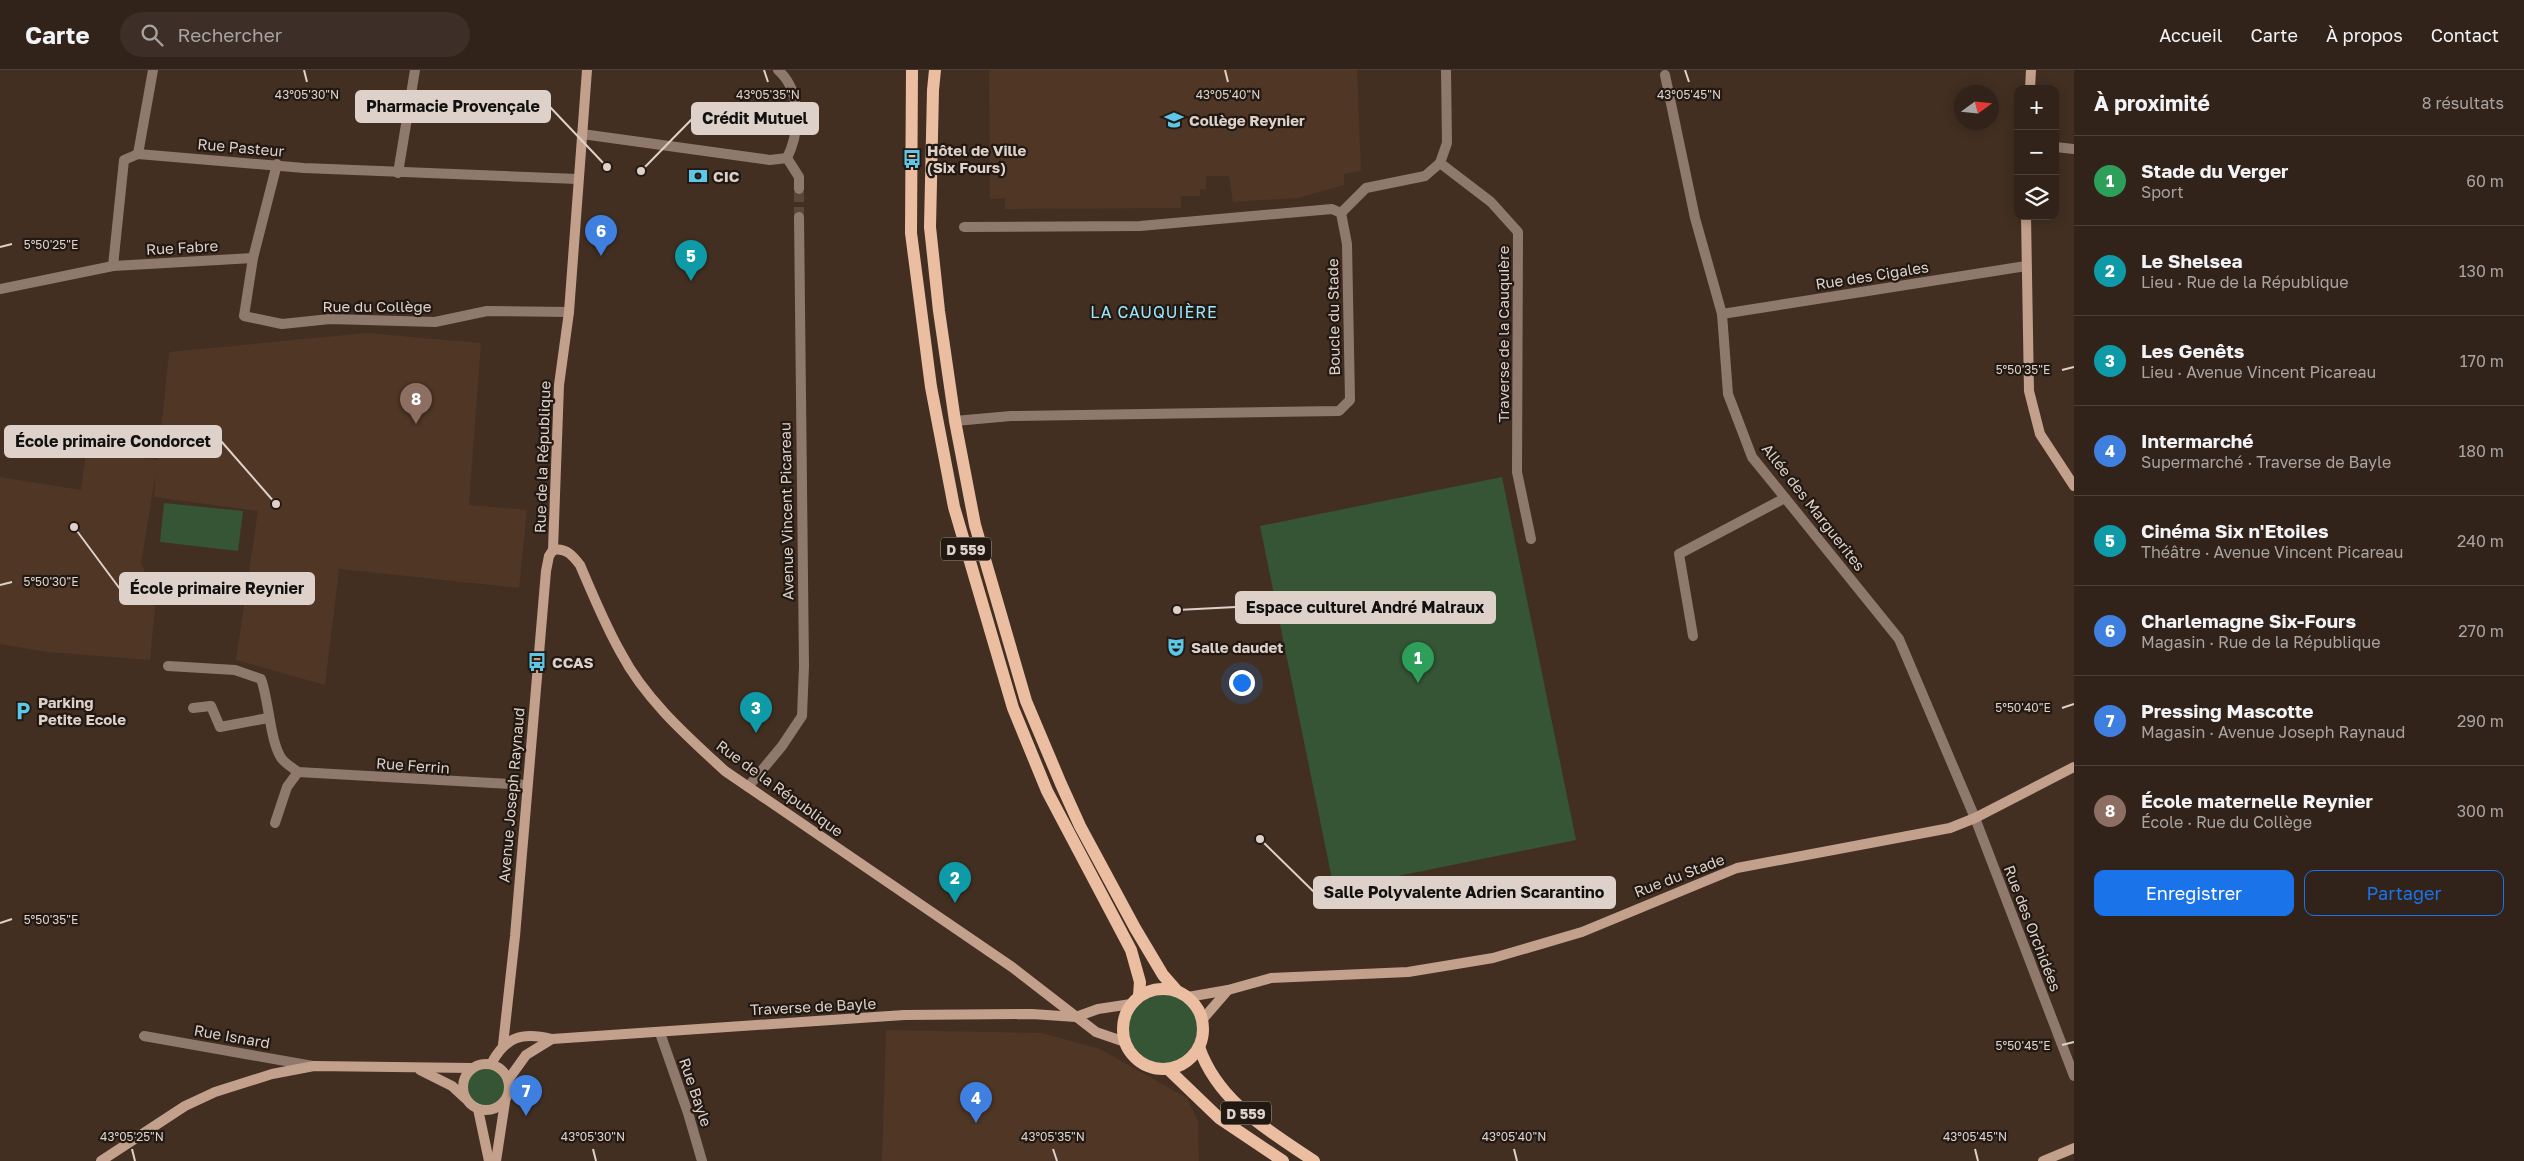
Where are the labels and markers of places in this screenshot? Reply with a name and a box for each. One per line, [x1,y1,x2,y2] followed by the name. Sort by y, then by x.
[356,91,550,122] callout: Pharmacie Provençale
[692,103,818,134] callout: Crédit Mutuel
[1163,109,1185,131] school or university icon: Collège Reynier
[1189,111,1305,129] place label: Collège Reynier
[927,141,1027,176] place label: Hôtel de Ville (Six Fours)
[901,148,923,170] bus stop icon: Hôtel de Ville (Six Fours)
[687,165,709,187] bank icon: CIC
[713,167,740,185] place label: CIC
[585,215,617,256] pin: 6
[675,240,707,281] pin: 5
[400,383,432,424] pin: 8
[5,426,221,457] callout: École primaire Condorcet
[120,573,314,604] callout: École primaire Reynier
[1236,592,1495,623] callout: Espace culturel André Malraux
[1165,636,1187,658] theatre icon: Salle daudet
[1191,638,1283,656] place label: Salle daudet
[1402,642,1434,683] pin: 1
[526,651,548,673] bus stop icon: CCAS
[552,653,594,671] place label: CCAS
[740,692,772,733] pin: 3
[38,693,126,728] place label: Parking Petite Ecole
[12,700,34,722] parking icon: Parking Petite Ecole
[939,862,971,903] pin: 2
[1314,877,1615,908] callout: Salle Polyvalente Adrien Scarantino
[510,1075,542,1116] pin: 7
[960,1082,992,1123] pin: 4

